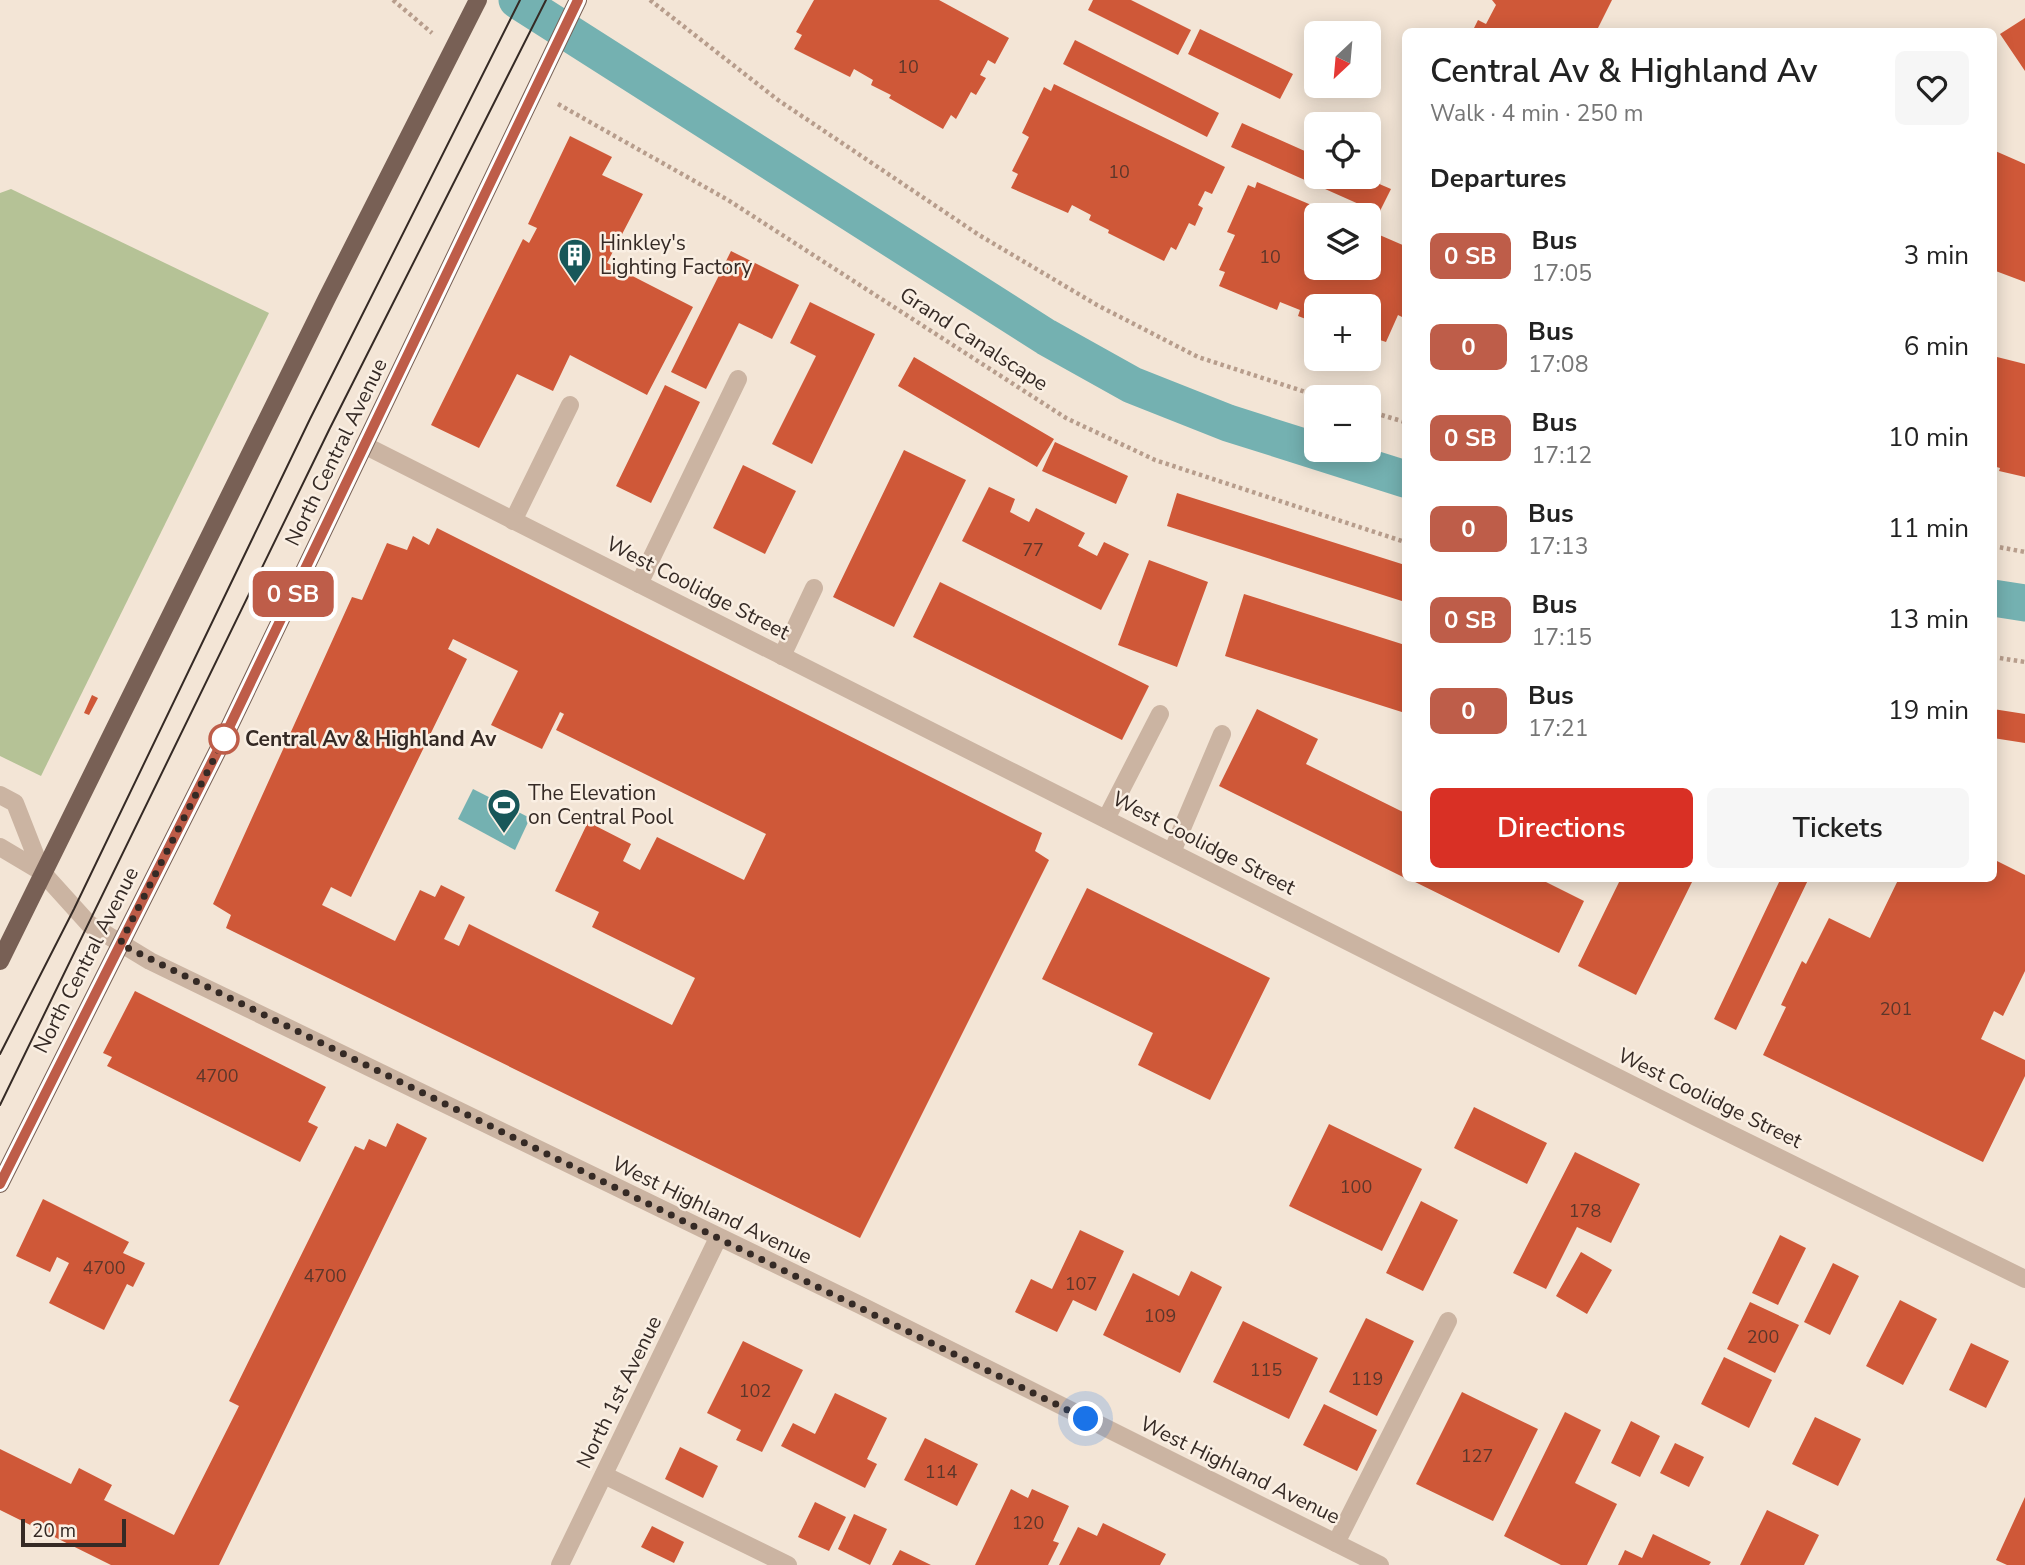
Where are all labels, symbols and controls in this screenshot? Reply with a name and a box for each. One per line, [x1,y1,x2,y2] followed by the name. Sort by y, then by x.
[1304,21,1381,98] north arrow
[1304,21,1381,462] map controls
[1430,49,1817,94] text: Central Av & Highland Av
[1895,51,1969,125] button: heart
[897,55,919,79] house number: 10
[1430,98,1643,129] text: Walk · 4 min · 250 m
[1304,112,1381,189] button: locate
[1108,160,1130,184] house number: 10
[1430,161,1566,196] text: Departures
[1304,203,1381,280] button: layers
[1532,223,1577,258] text: Bus
[600,229,752,281] place label: Hinkley's Lighting Factory
[556,236,594,285] building icon: Hinkley's Lighting Factory
[1904,238,1969,273] text: 3 min
[1444,240,1497,272] text: 0 SB
[1259,245,1281,269] house number: 10
[1532,258,1592,289] text: 17:05
[894,280,1054,398] street label: Grand Canalscape
[1304,294,1381,371] button: +
[1528,314,1574,349] text: Bus
[1904,329,1969,364] text: 6 min
[1461,331,1476,363] text: 0
[1528,349,1588,380] text: 17:08
[278,354,394,550] street label: North Central Avenue
[1304,385,1381,462] button: −
[1532,405,1577,440] text: Bus
[1888,420,1969,455] text: 10 min
[1444,422,1497,454] text: 0 SB
[1532,440,1592,471] text: 17:12
[1528,496,1574,531] text: Bus
[1888,511,1969,546] text: 11 min
[1461,513,1476,545] text: 0
[602,530,795,647] street label: West Coolidge Street
[1528,531,1588,562] text: 17:13
[1022,538,1044,562] house number: 77
[244,571,342,617] line badge: 0 SB
[267,578,319,610] text: 0 SB
[1532,587,1577,622] text: Bus
[1888,602,1969,637] text: 13 min
[1444,604,1497,636] text: 0 SB
[1532,622,1592,653] text: 17:15
[1528,678,1574,713] text: Bus
[1888,693,1969,728] text: 19 min
[1461,695,1476,727] text: 0
[1528,713,1588,744] text: 17:21
[209,724,239,754] marker: Central Av & Highland Av
[245,725,497,753] place label: Central Av & Highland Av
[528,779,674,831] place label: The Elevation on Central Pool
[1108,785,1301,902] street label: West Coolidge Street
[485,786,523,835] sports icon: The Elevation on Central Pool
[1430,788,1693,868] button: Directions
[1707,788,1969,868] button: Tickets
[27,862,145,1058] street label: North Central Avenue
[1880,997,1912,1021] house number: 201
[1613,1041,1808,1155] street label: West Coolidge Street
[195,1064,239,1088] house number: 4700
[607,1149,817,1271] street label: West Highland Avenue
[1340,1175,1372,1199] house number: 100
[1569,1199,1601,1223] house number: 178
[82,1256,126,1280] house number: 4700
[303,1264,347,1288] house number: 4700
[1065,1272,1097,1296] house number: 107
[1144,1304,1176,1328] house number: 109
[570,1311,668,1473] street label: North 1st Avenue
[1747,1325,1779,1349] house number: 200
[1250,1358,1282,1382] house number: 115
[1351,1367,1383,1391] house number: 119
[739,1379,771,1403] house number: 102
[1068,1401,1103,1436] your location
[1135,1409,1345,1531] street label: West Highland Avenue
[1461,1444,1493,1468] house number: 127
[925,1460,957,1484] house number: 114
[1012,1511,1044,1535] house number: 120
[21,1516,126,1548] scale bar
[32,1518,76,1544] text: 20 m

